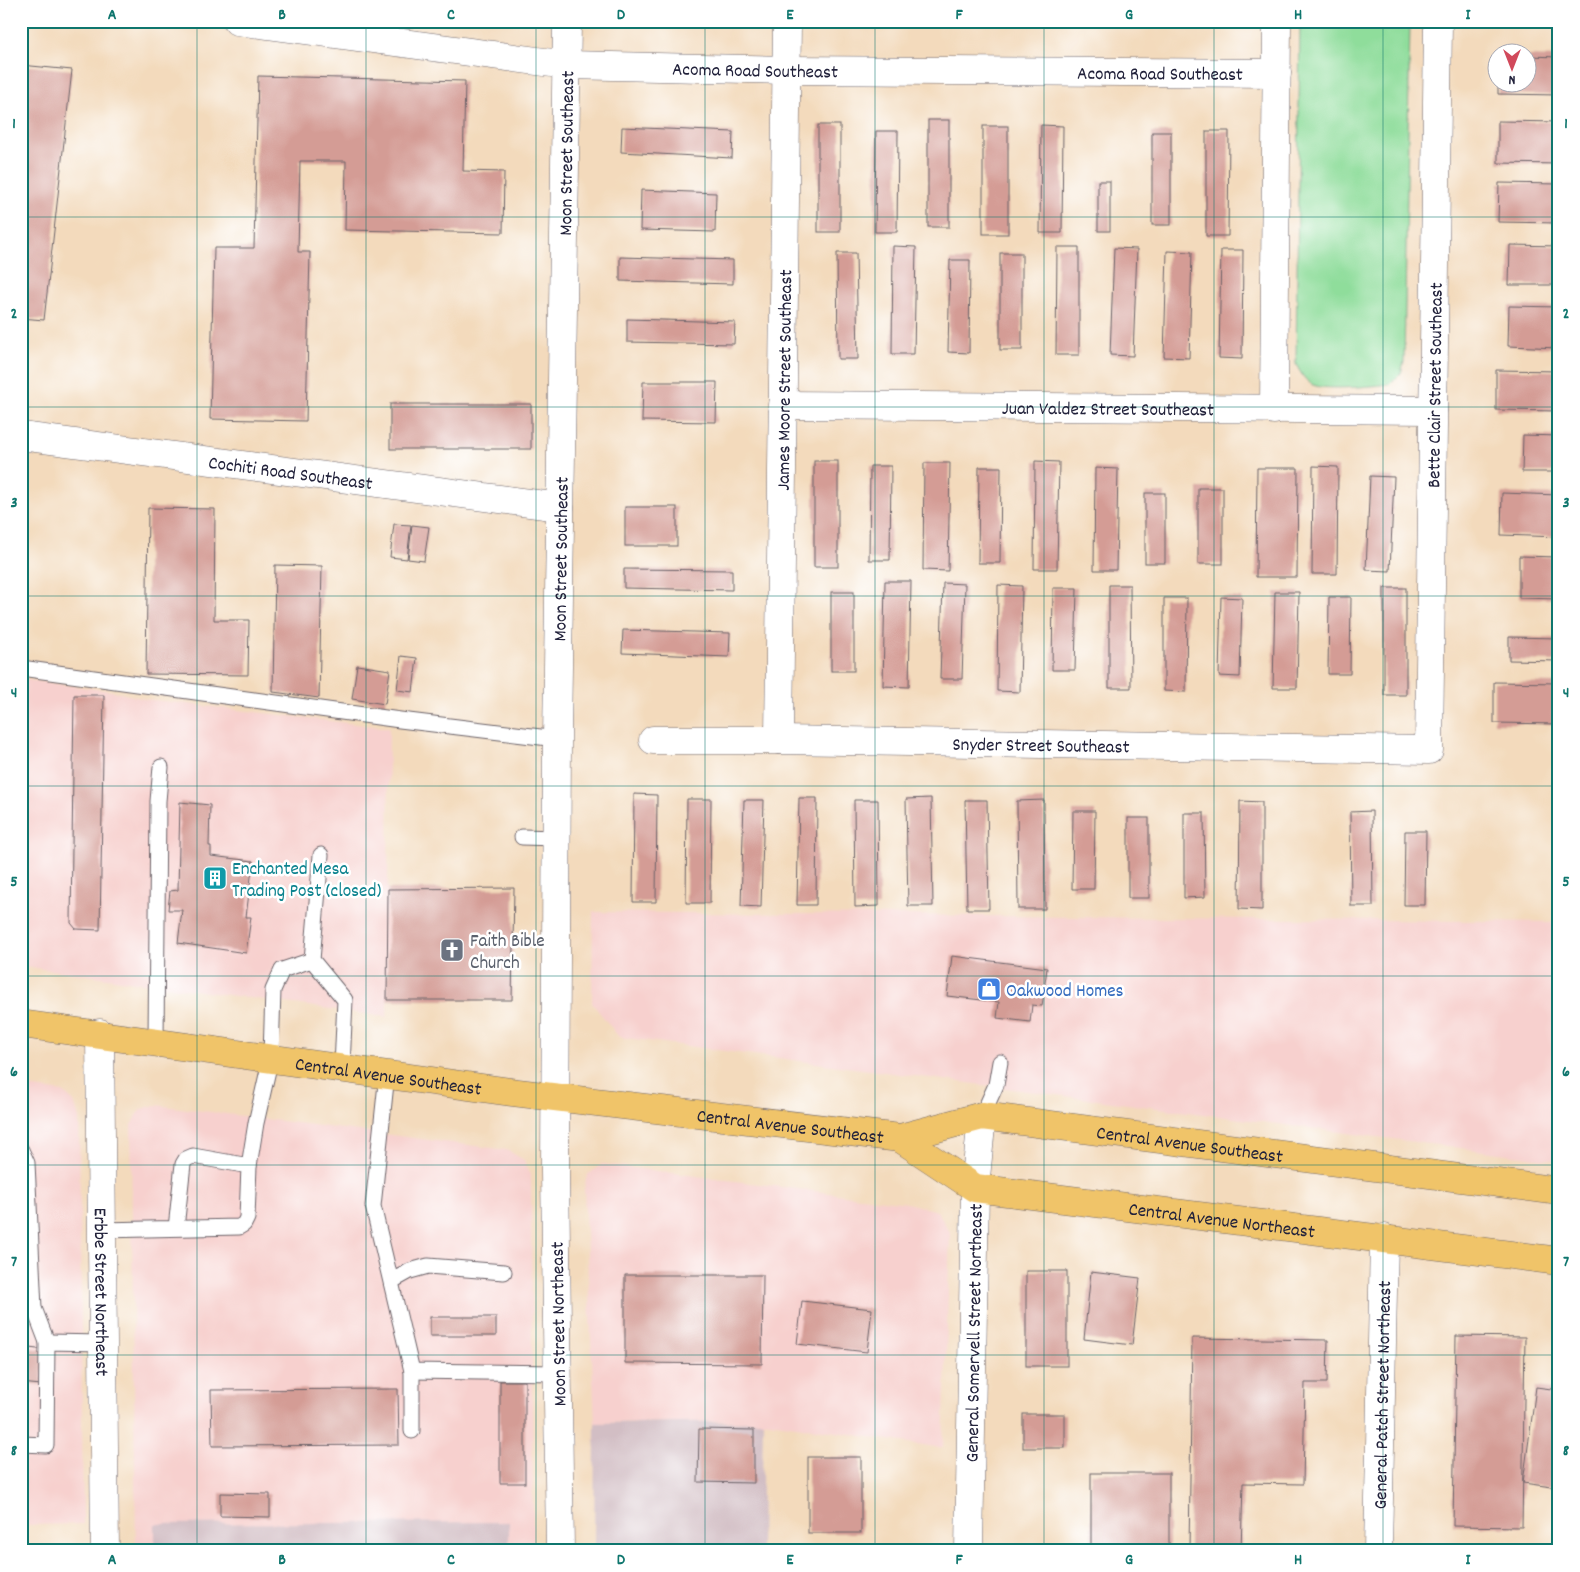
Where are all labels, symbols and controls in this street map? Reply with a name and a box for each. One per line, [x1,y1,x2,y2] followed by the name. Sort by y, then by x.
[108,4,117,27] text: A
[278,4,286,27] text: B
[447,4,455,27] text: C
[617,4,626,27] text: D
[786,4,794,27] text: E
[955,4,963,27] text: F
[1125,4,1133,27] text: G
[1294,4,1302,27] text: H
[1466,4,1472,27] text: I
[1488,42,1538,92] north arrow
[672,57,838,87] street label: Acoma Road Southeast
[1077,62,1243,90] street label: Acoma Road Southeast
[1508,69,1515,89] text: N
[554,71,583,236] street label: Moon Street Southeast
[12,113,16,136] text: 1
[1564,113,1568,136] text: 1
[772,269,801,491] street label: James Moore Street Southeast
[1422,282,1452,488] street label: Bette Clair Street Southeast
[11,303,18,326] text: 2
[1563,303,1570,326] text: 2
[1002,397,1214,425] street label: Juan Valdez Street Southeast
[206,451,374,499] street label: Cochiti Road Southeast
[548,476,578,642] street label: Moon Street Southeast
[10,492,18,515] text: 3
[1562,492,1570,515] text: 3
[11,682,17,705] text: 4
[1563,682,1569,705] text: 4
[952,733,1130,762] street label: Snyder Street Southeast
[232,857,381,906] place label: Enchanted Mesa Trading Post (closed)
[202,865,228,891] building icon: Enchanted Mesa Trading Post (closed)
[10,871,18,894] text: 5
[1562,871,1570,894] text: 5
[470,929,545,978] place label: Faith Bible Church
[439,937,465,963] church icon: Faith Bible Church
[976,976,1002,1002] shop icon: Oakwood Homes
[1006,979,1124,1006] place label: Oakwood Homes
[293,1052,483,1105] street label: Central Avenue Southeast
[10,1061,18,1084] text: 6
[1562,1061,1570,1084] text: 6
[695,1104,885,1153] street label: Central Avenue Southeast
[1095,1121,1284,1172] street label: Central Avenue Southeast
[1127,1197,1316,1247] street label: Central Avenue Northeast
[960,1204,992,1463] street label: General Somervell Street Northeast
[85,1208,113,1376] street label: Erbbe Street Northeast
[546,1241,575,1406] street label: Moon Street Northeast
[11,1251,17,1274] text: 7
[1563,1251,1569,1274] text: 7
[1369,1280,1400,1510] street label: General Patch Street Northeast
[11,1440,18,1463] text: 8
[1563,1440,1570,1463] text: 8
[108,1549,117,1572] text: A
[278,1549,286,1572] text: B
[447,1549,455,1572] text: C
[617,1549,626,1572] text: D
[786,1549,794,1572] text: E
[955,1549,963,1572] text: F
[1125,1549,1133,1572] text: G
[1294,1549,1302,1572] text: H
[1466,1549,1472,1572] text: I

